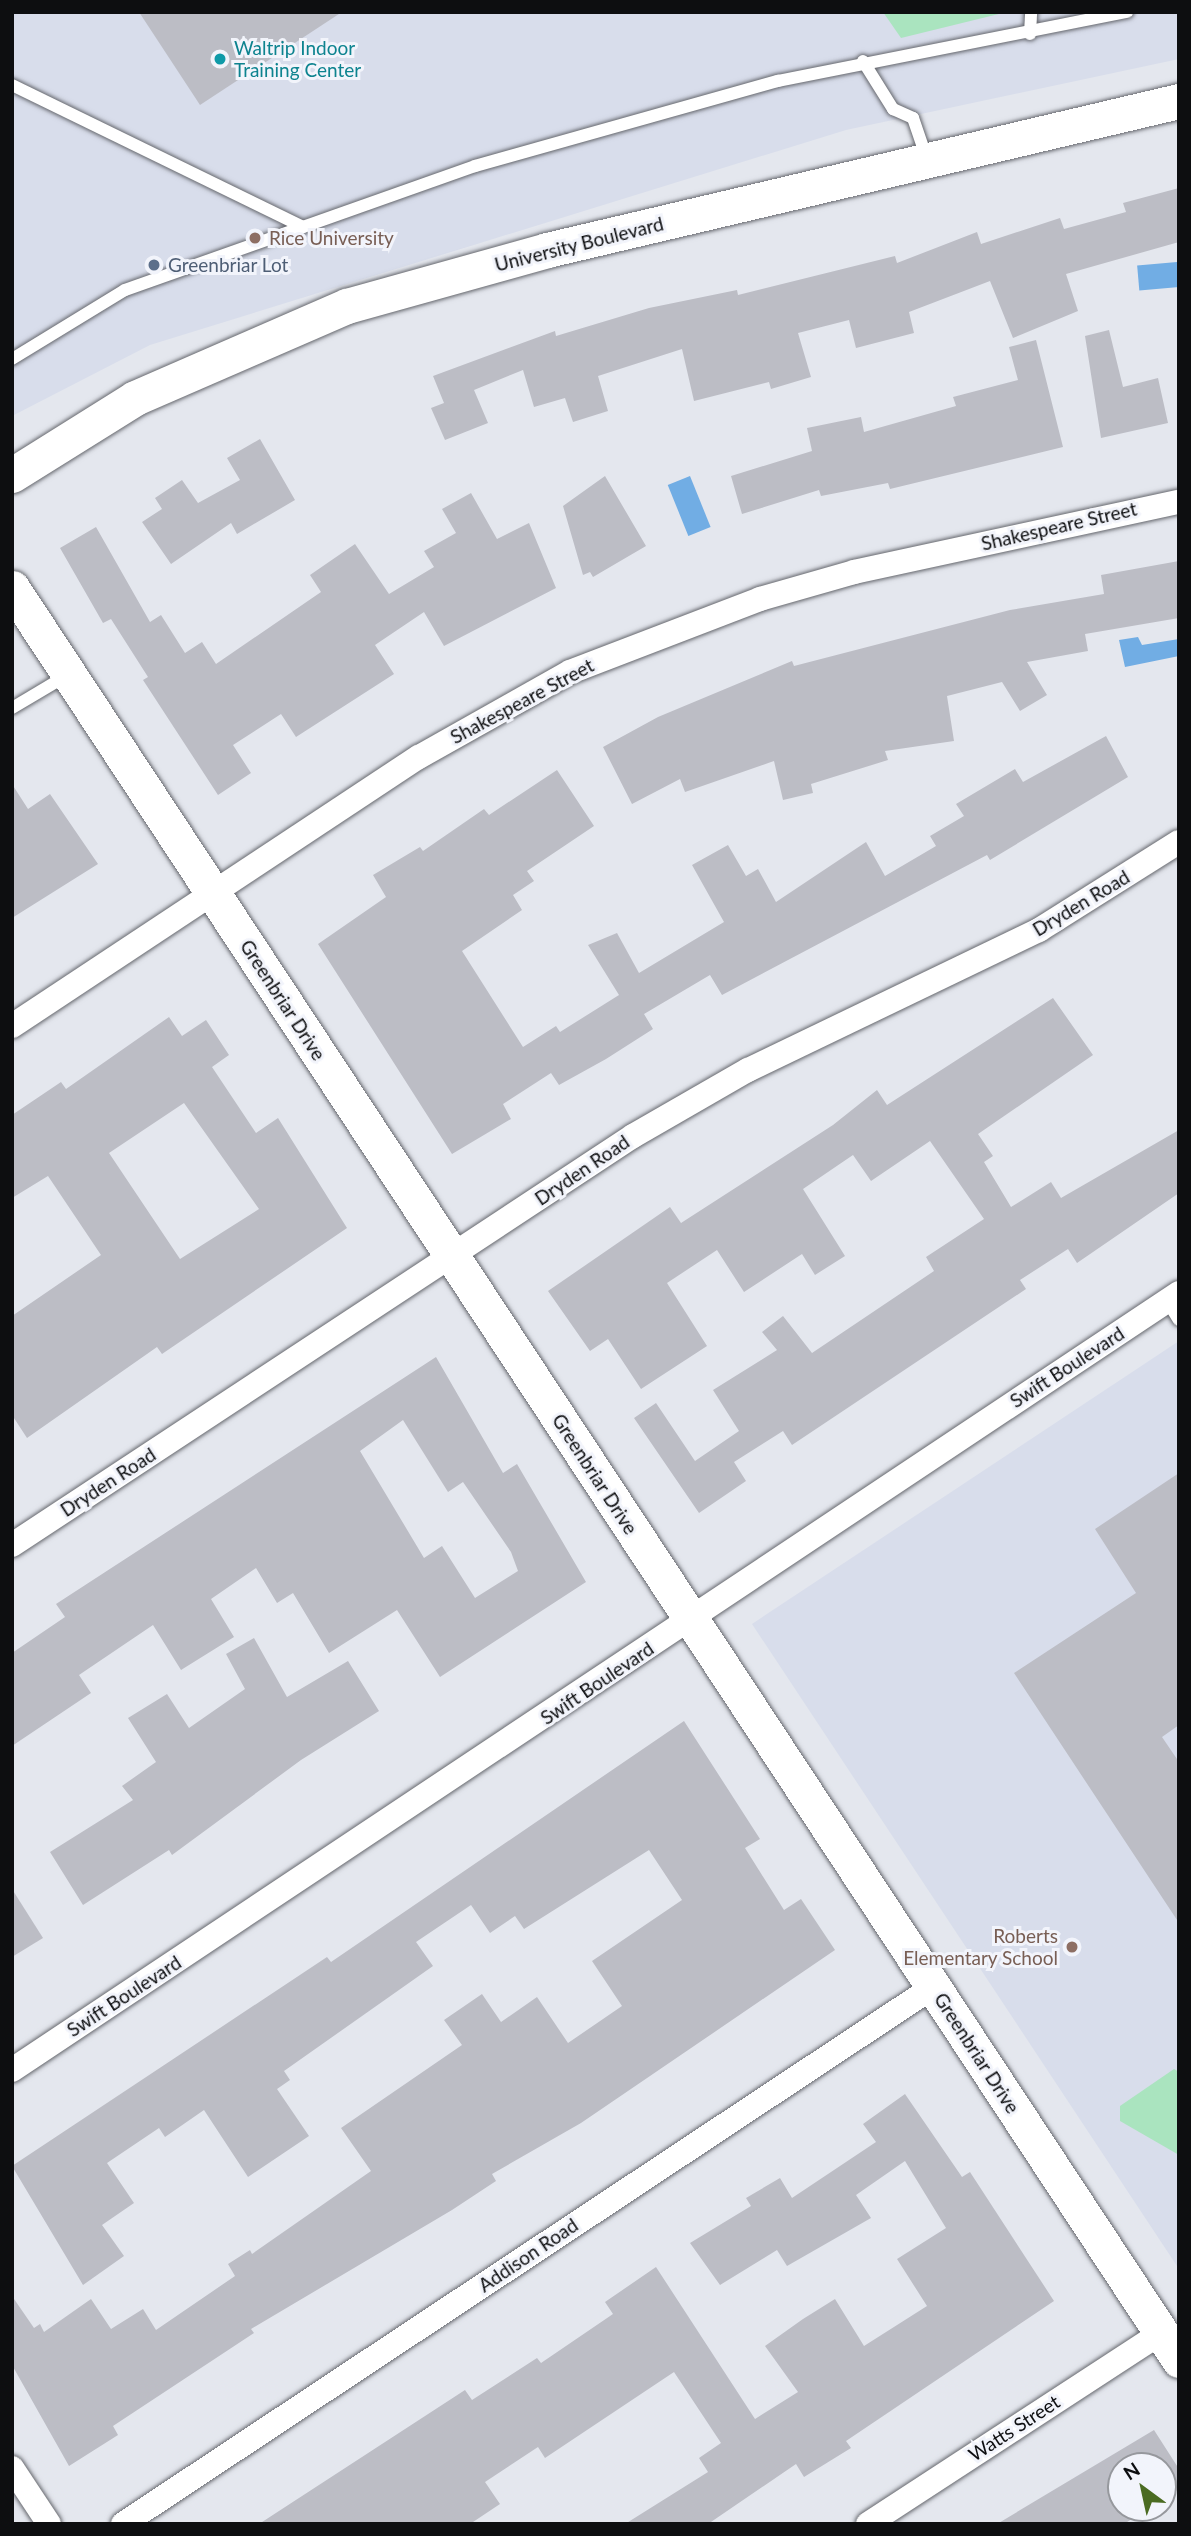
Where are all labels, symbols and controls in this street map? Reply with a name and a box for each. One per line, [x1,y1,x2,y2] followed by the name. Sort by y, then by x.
[234,37,361,81] place label: Waltrip Indoor Training Center
[212,51,228,67] marker: Waltrip Indoor Training Center
[492,212,666,276] street label: University Boulevard
[269,227,394,249] place label: Rice University
[247,230,263,246] marker: Rice University
[168,254,289,276] place label: Greenbriar Lot
[146,257,162,273] marker: Greenbriar Lot
[979,497,1139,555] street label: Shakespeare Street
[446,654,598,748] street label: Shakespeare Street
[1028,865,1134,941] street label: Dryden Road
[235,935,331,1065] street label: Greenbriar Drive
[530,1130,634,1210] street label: Dryden Road
[1006,1322,1128,1412] street label: Swift Boulevard
[547,1409,643,1539] street label: Greenbriar Drive
[56,1443,160,1521] street label: Dryden Road
[536,1637,658,1729] street label: Swift Boulevard
[903,1925,1058,1969] place label: Roberts Elementary School
[1064,1939,1080,1955] marker: Roberts Elementary School
[63,1951,185,2041] street label: Swift Boulevard
[929,1988,1025,2118] street label: Greenbriar Drive
[474,2213,582,2297] street label: Addison Road
[964,2390,1064,2466] street label: Watts Street
[1107,2452,1177,2522] north arrow
[1119,2457,1144,2484] text: N

